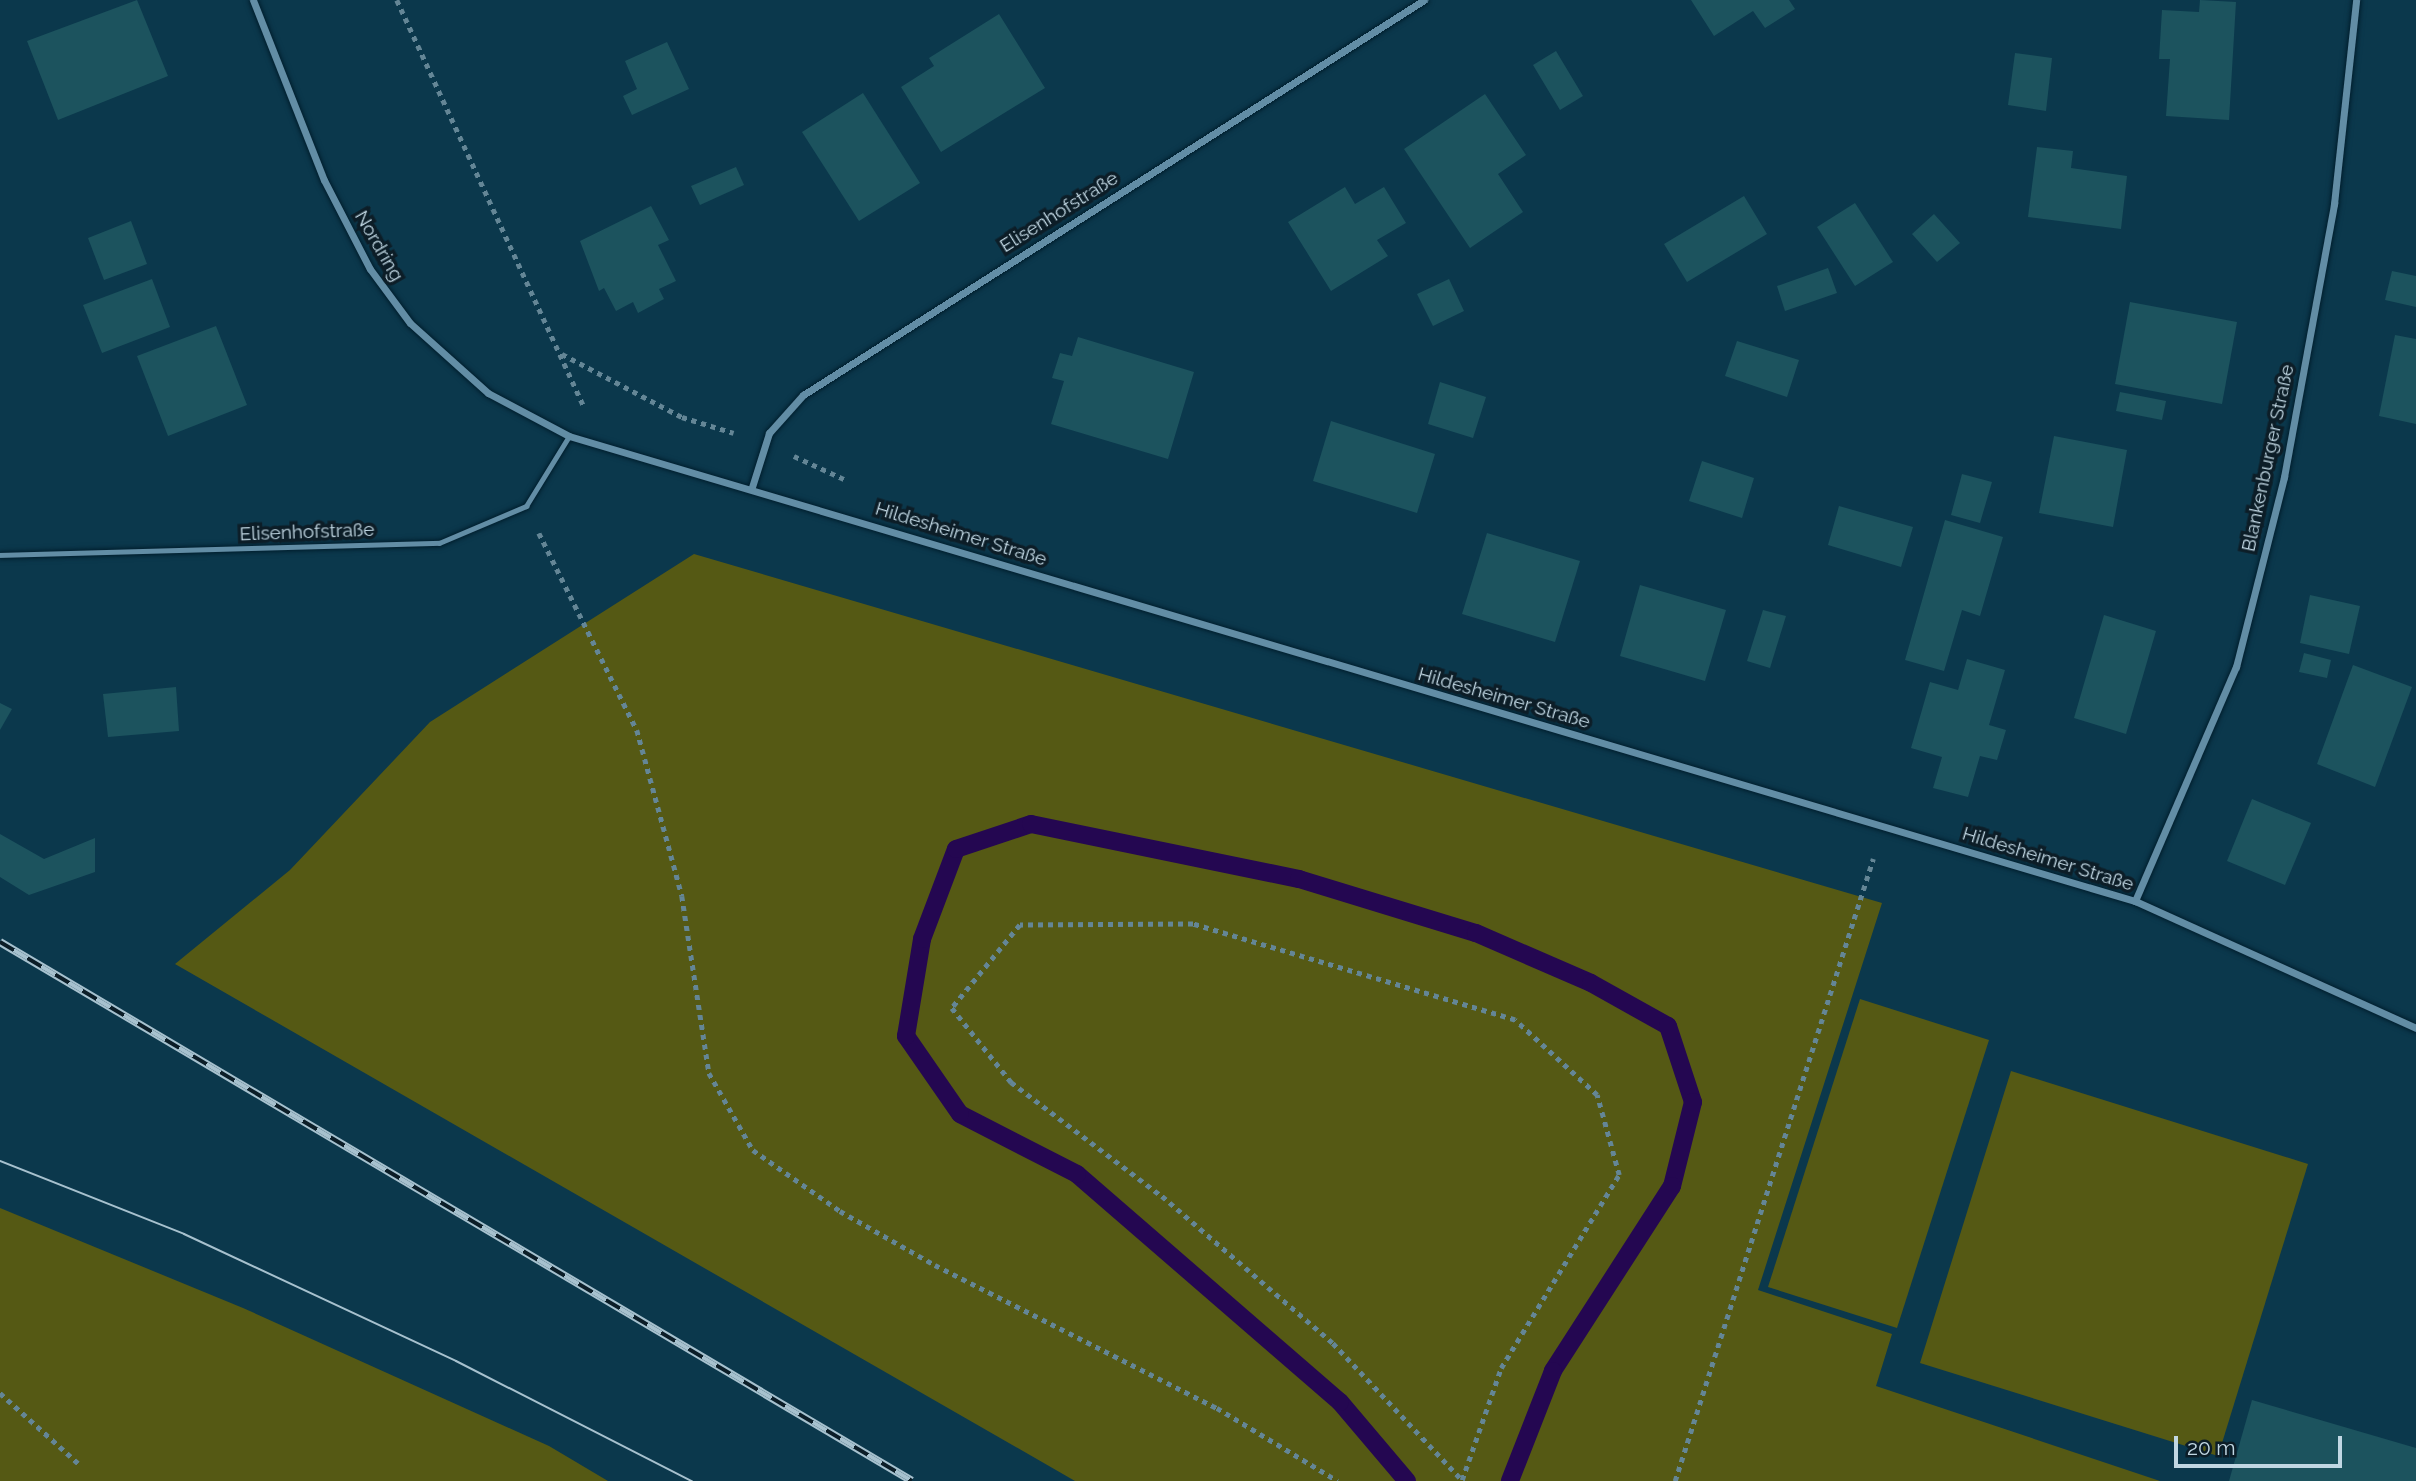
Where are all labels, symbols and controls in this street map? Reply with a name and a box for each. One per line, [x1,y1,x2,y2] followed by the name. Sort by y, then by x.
[996,167,1122,257] street label: Elisenhofstraße
[350,207,408,285] street label: Nordring
[2237,362,2299,554] street label: Blankenburger Straße
[872,497,1050,571] street label: Hildesheimer Straße
[239,518,375,546] street label: Elisenhofstraße
[1415,662,1593,734] street label: Hildesheimer Straße
[1959,822,2137,896] street label: Hildesheimer Straße
[2178,1422,2346,1466] scale bar
[2187,1435,2235,1460] text: 20 m

